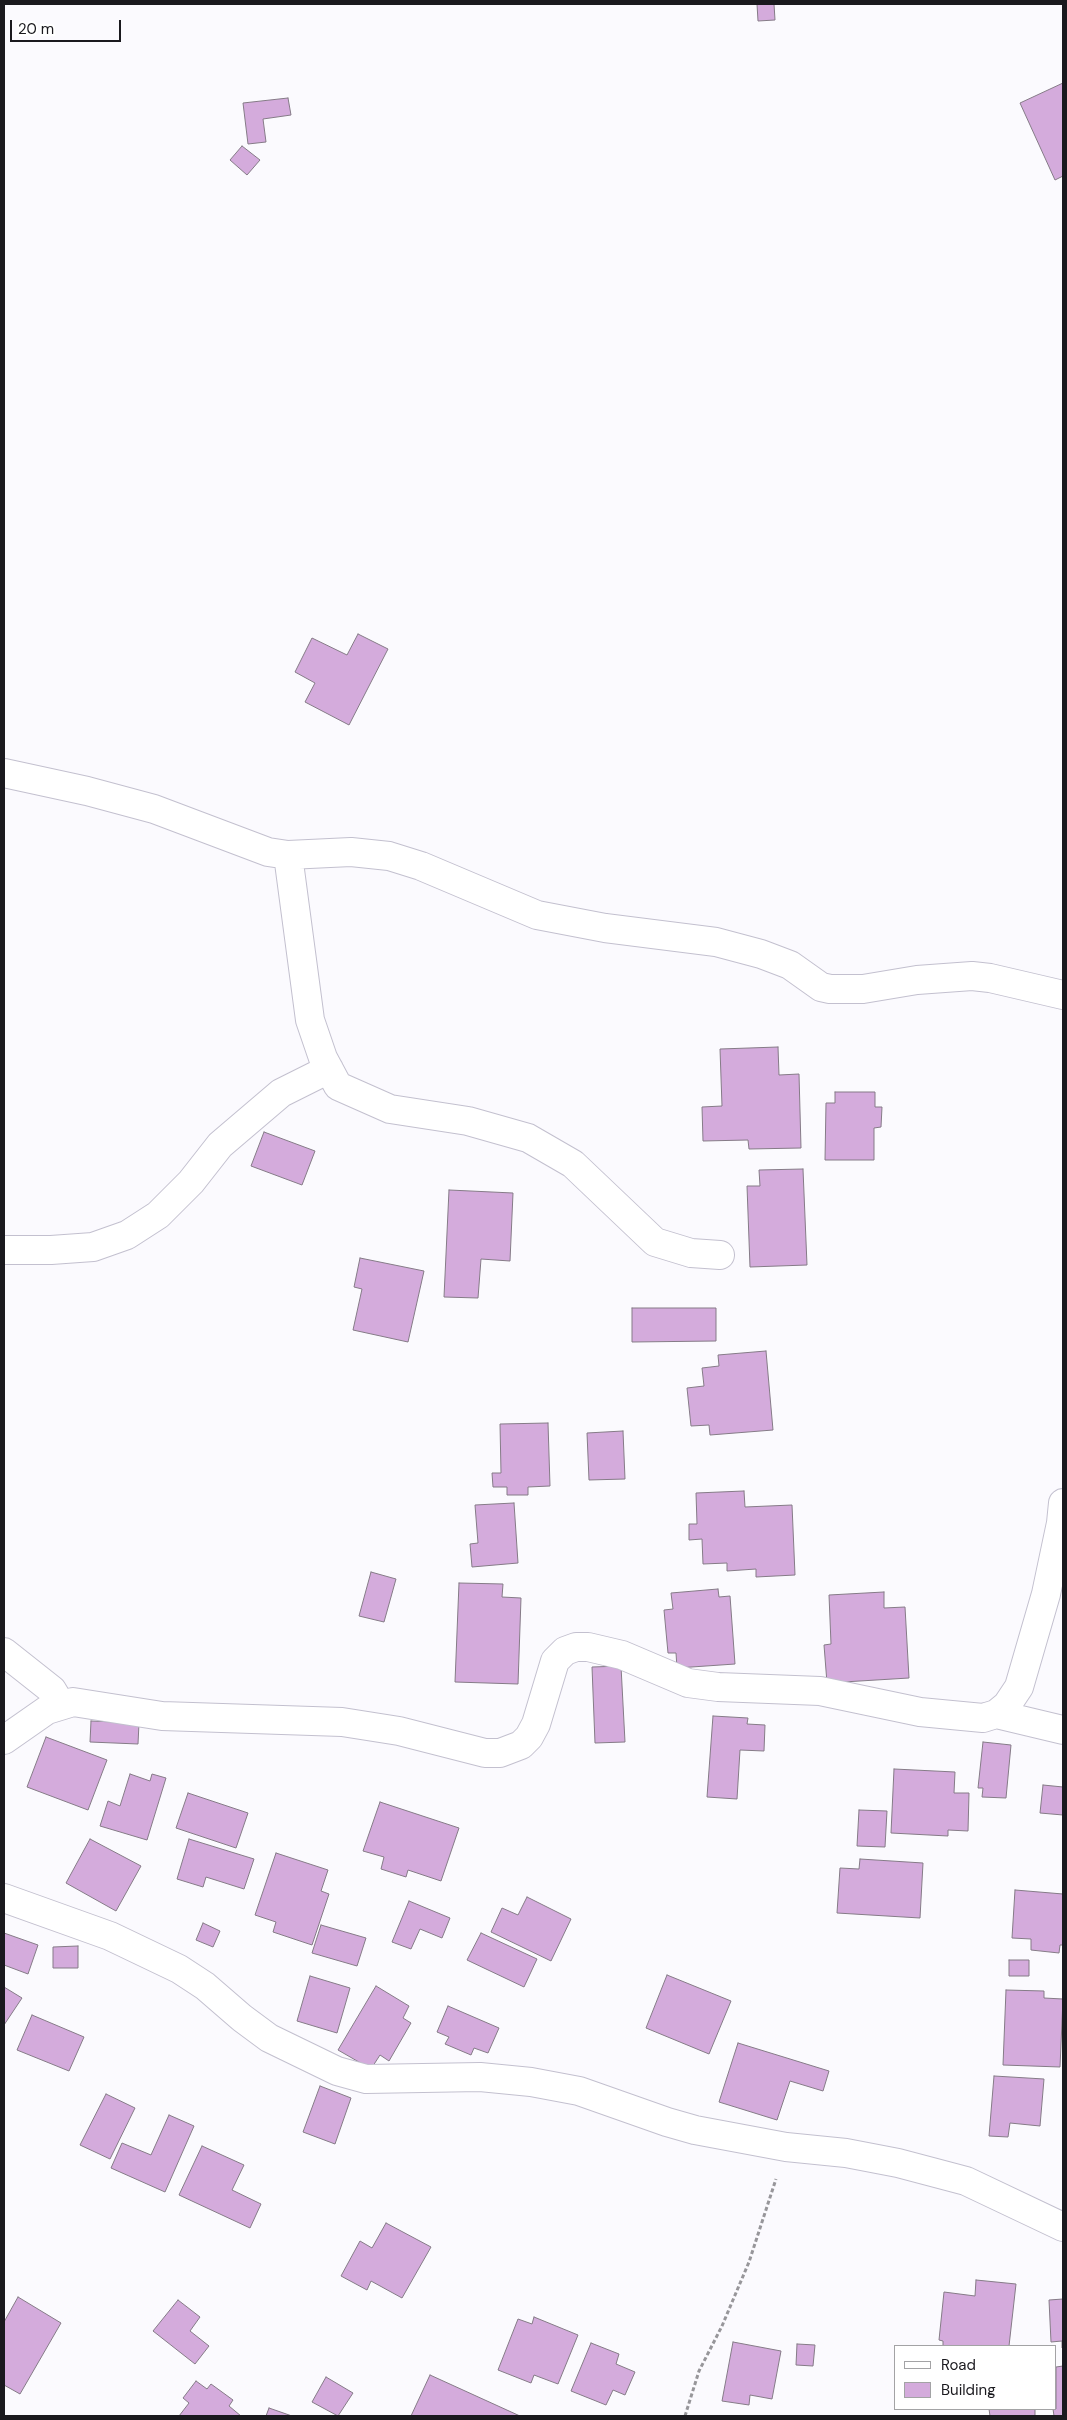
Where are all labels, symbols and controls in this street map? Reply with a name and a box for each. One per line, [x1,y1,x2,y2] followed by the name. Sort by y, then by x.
[12,10,124,42] scale bar
[18,19,54,39] text: 20 m
[894,2345,1057,2410] legend
[941,2355,976,2375] text: Road
[941,2380,996,2400] text: Building

